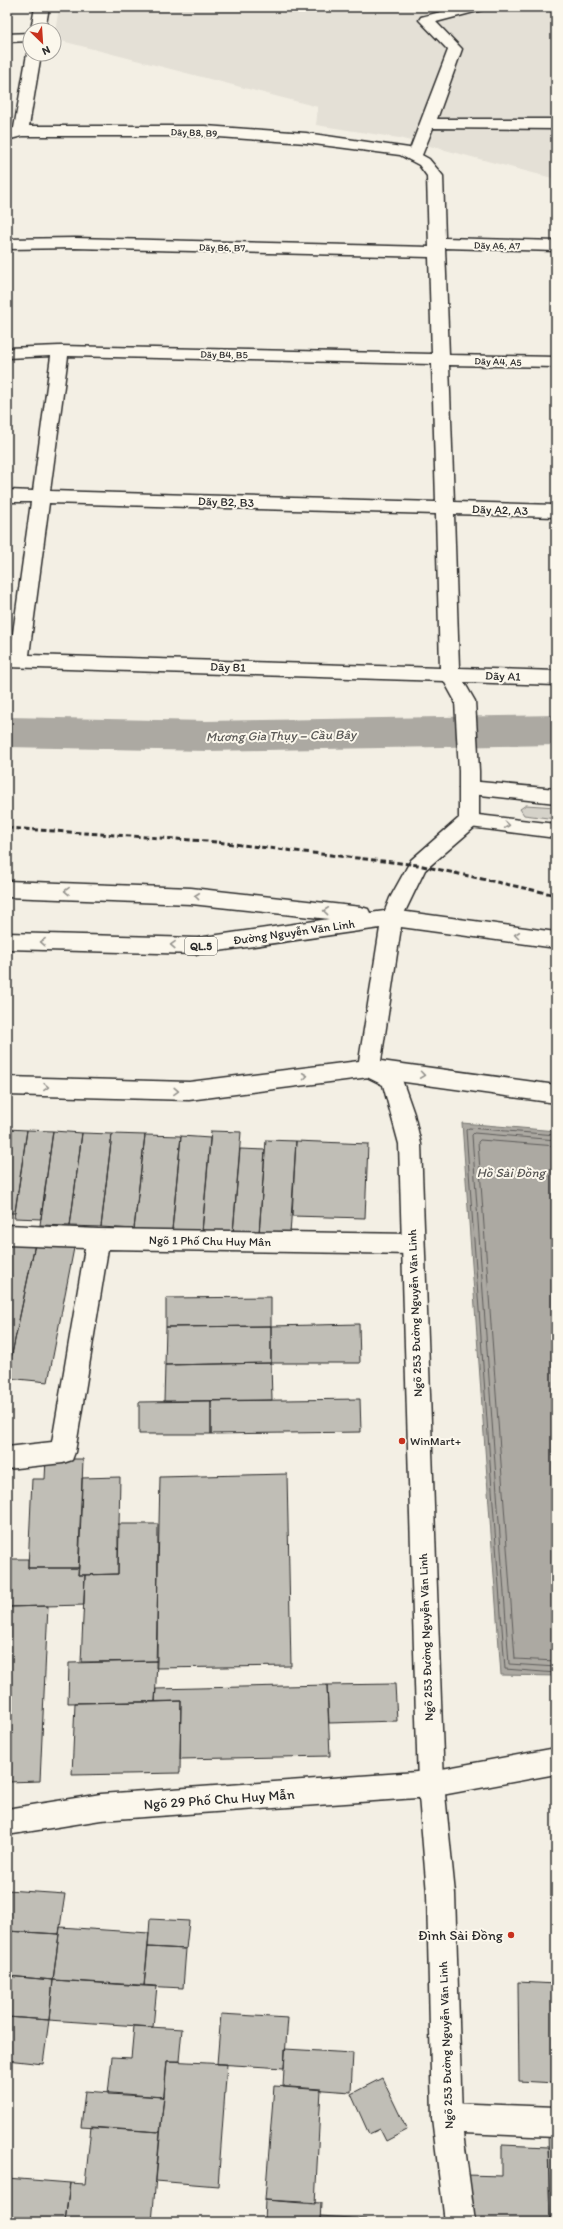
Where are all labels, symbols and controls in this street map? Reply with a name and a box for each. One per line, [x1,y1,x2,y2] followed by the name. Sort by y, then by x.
[22,22,62,62] north arrow
[40,43,52,58] text: N
[170,125,218,140] street label: Dãy B8, B9
[474,239,520,252] street label: Dãy A6, A7
[199,241,245,254] street label: Dãy B6, B7
[200,348,248,361] street label: Dãy B4, B5
[474,354,522,369] street label: Dãy A4, A5
[198,494,255,510] street label: Dãy B2, B3
[472,502,529,518] street label: Dãy A2, A3
[210,659,246,675] street label: Dãy B1
[485,668,521,684] street label: Dãy A1
[206,727,358,744] water label: Mương Gia Thụy – Cầu Bây
[504,820,510,829] one-way arrow
[64,887,70,895] one-way arrow
[193,892,200,901] one-way arrow
[323,907,329,916] one-way arrow
[232,916,356,947] street label: Đường Nguyễn Văn Linh
[514,931,520,940] one-way arrow
[185,937,217,955] road number: QL.5
[40,938,46,946] one-way arrow
[170,941,176,950] one-way arrow
[419,1070,425,1079] one-way arrow
[302,1072,308,1081] one-way arrow
[43,1083,49,1091] one-way arrow
[173,1086,179,1095] one-way arrow
[477,1165,547,1180] water label: Hồ Sài Đồng
[405,1228,425,1397] street label: Ngõ 253 Đường Nguyễn Văn Linh
[149,1233,271,1249] street label: Ngõ 1 Phố Chu Huy Mân
[410,1434,461,1448] place label: WinMart+
[397,1436,407,1446] marker: WinMart+
[416,1552,436,1721] street label: Ngõ 253 Đường Nguyễn Văn Linh
[143,1786,295,1813] street label: Ngõ 29 Phố Chu Huy Mẫn
[418,1927,504,1944] place label: Đình Sài Đồng
[506,1930,516,1940] marker: Đình Sài Đồng
[436,1960,456,2129] street label: Ngõ 253 Đường Nguyễn Văn Linh

